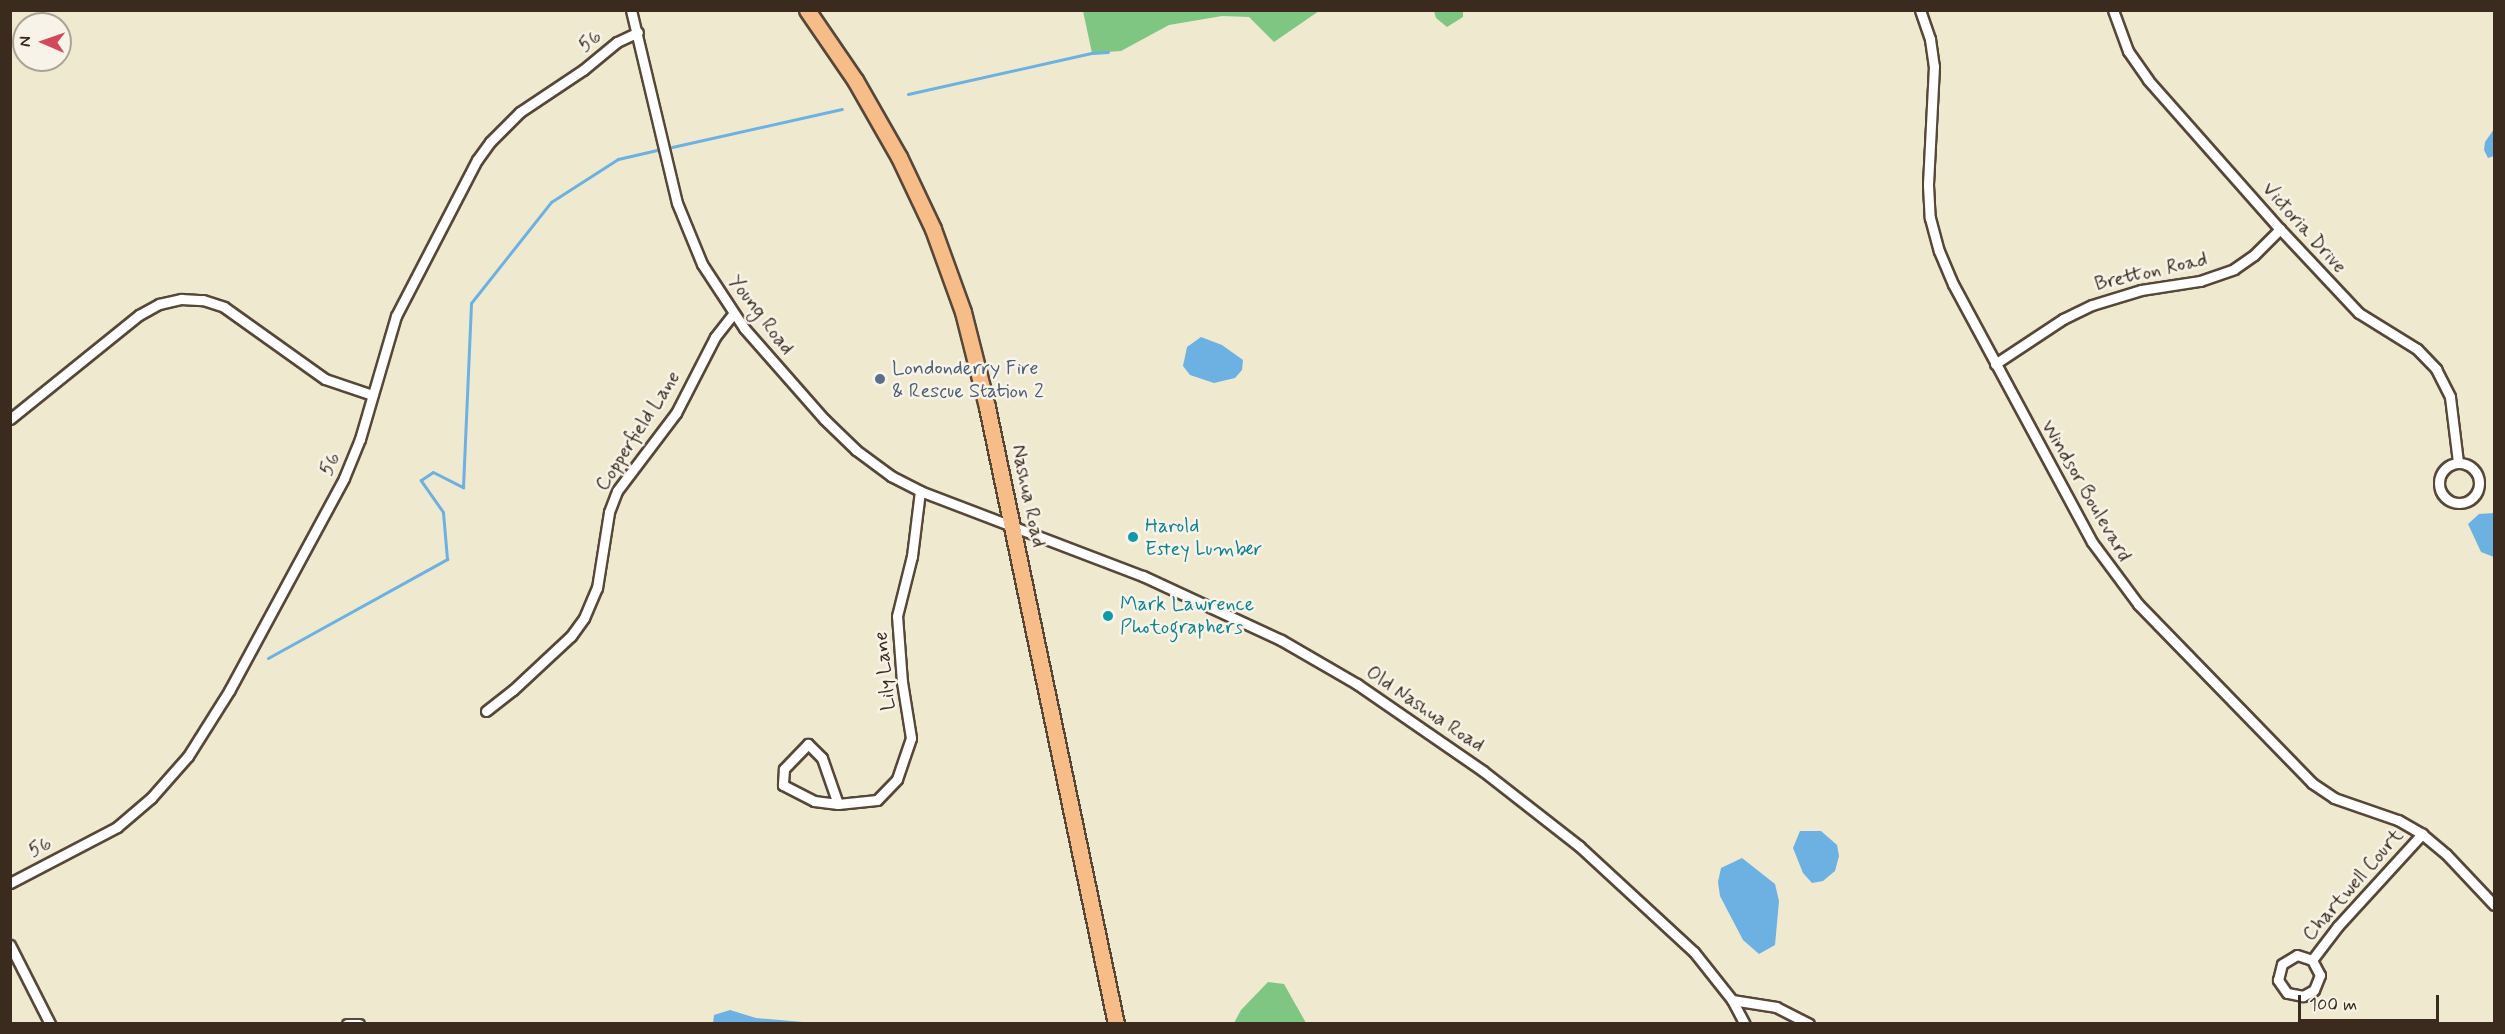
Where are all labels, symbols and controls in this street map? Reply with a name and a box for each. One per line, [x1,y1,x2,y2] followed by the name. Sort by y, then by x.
[12,12,72,72] north arrow
[573,24,607,58] street label: 56
[15,36,36,47] text: N
[2257,177,2351,279] street label: Victoria Drive
[2093,248,2209,296] street label: Bretton Road
[723,270,799,360] street label: Young Road
[892,356,1043,403] place label: Londonderry Fire & Rescue Station 2
[590,366,686,496] street label: Copperfield Lane
[873,372,887,386] marker: Londonderry Fire & Rescue Station 2
[2037,418,2135,564] street label: Windsor Boulevard
[1005,442,1051,550] street label: Nashua Road
[314,448,346,480] street label: 56
[1145,514,1263,561] place label: Harold Estey Lumber
[1126,530,1140,544] marker: Harold Estey Lumber
[1120,592,1254,639] place label: Mark Lawrence Photographers
[1101,609,1115,623] marker: Mark Lawrence Photographers
[869,630,901,712] street label: Lily Lane
[1361,660,1489,758] street label: Old Nashua Road
[2298,824,2408,946] street label: Chartwell Court
[24,831,56,863] street label: 56
[2301,983,2442,1021] scale bar
[2309,993,2357,1017] text: 100 m

